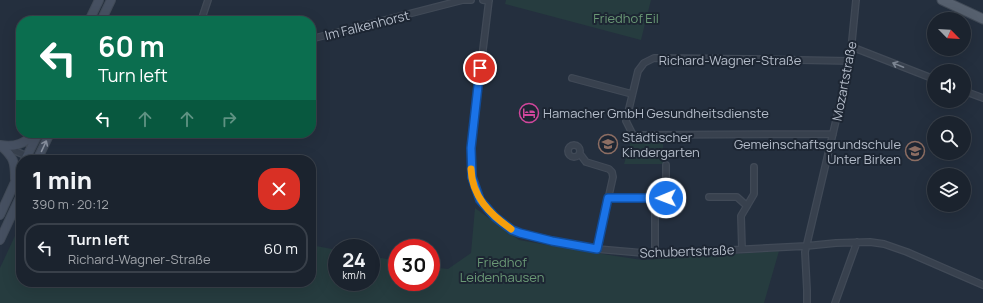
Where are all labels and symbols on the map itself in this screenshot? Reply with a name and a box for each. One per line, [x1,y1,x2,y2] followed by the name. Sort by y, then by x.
[323,6,411,44] street label: Im Falkenhorst
[593,9,659,27] park label: Friedhof Eil
[927,12,971,56] north arrow
[827,39,861,122] street label: Mozartstraße
[463,51,497,85] pin
[659,51,802,69] street label: Richard-Wagner-Straße
[892,61,904,68] one-way arrow
[518,102,540,124] hotel icon: Hamacher GmbH Gesundheitsdienste
[543,104,769,122] place label: Hamacher GmbH Gesundheitsdienste
[622,128,700,161] place label: Städtischer Kindergarten
[597,133,619,155] school or university icon: Städtischer Kindergarten
[734,135,901,168] place label: Gemeinschaftsgrundschule Unter Birken
[904,140,926,162] school or university icon: Gemeinschaftsgrundschule Unter Birken
[40,141,48,153] one-way arrow
[645,177,687,219] position arrow
[388,239,440,291] speed limit sign: 30
[639,240,735,262] street label: Schubertstraße
[460,253,544,286] park label: Friedhof Leidenhausen

